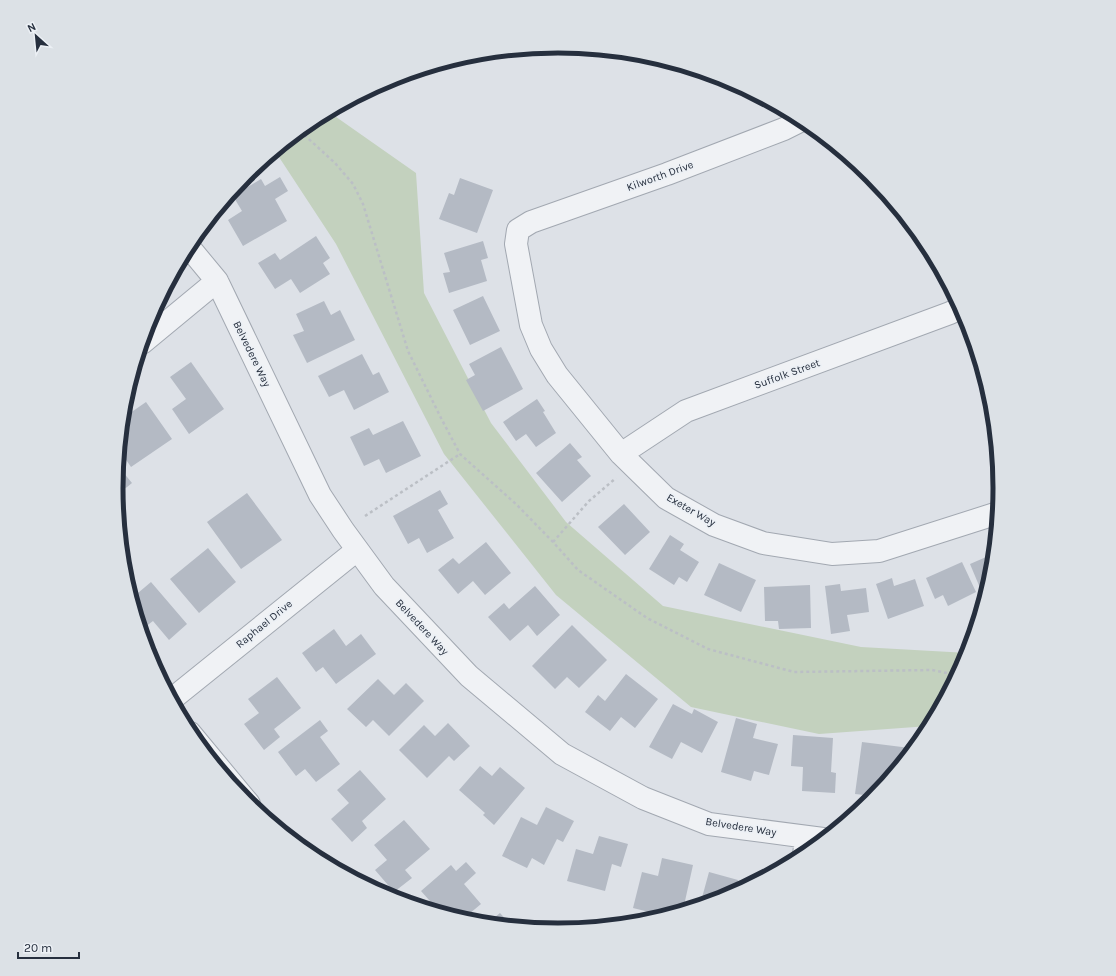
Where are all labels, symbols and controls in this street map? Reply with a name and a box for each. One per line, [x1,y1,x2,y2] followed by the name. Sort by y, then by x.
[16,16,56,56] north arrow
[25,20,38,35] text: N
[625,158,695,194] street label: Kilworth Drive
[230,319,274,389] street label: Belvedere Way
[752,356,822,392] street label: Suffolk Street
[664,491,718,529] street label: Exeter Way
[393,596,451,658] street label: Belvedere Way
[233,597,295,651] street label: Raphael Drive
[705,815,777,839] street label: Belvedere Way
[18,934,79,960] scale bar
[24,941,52,955] text: 20 m

